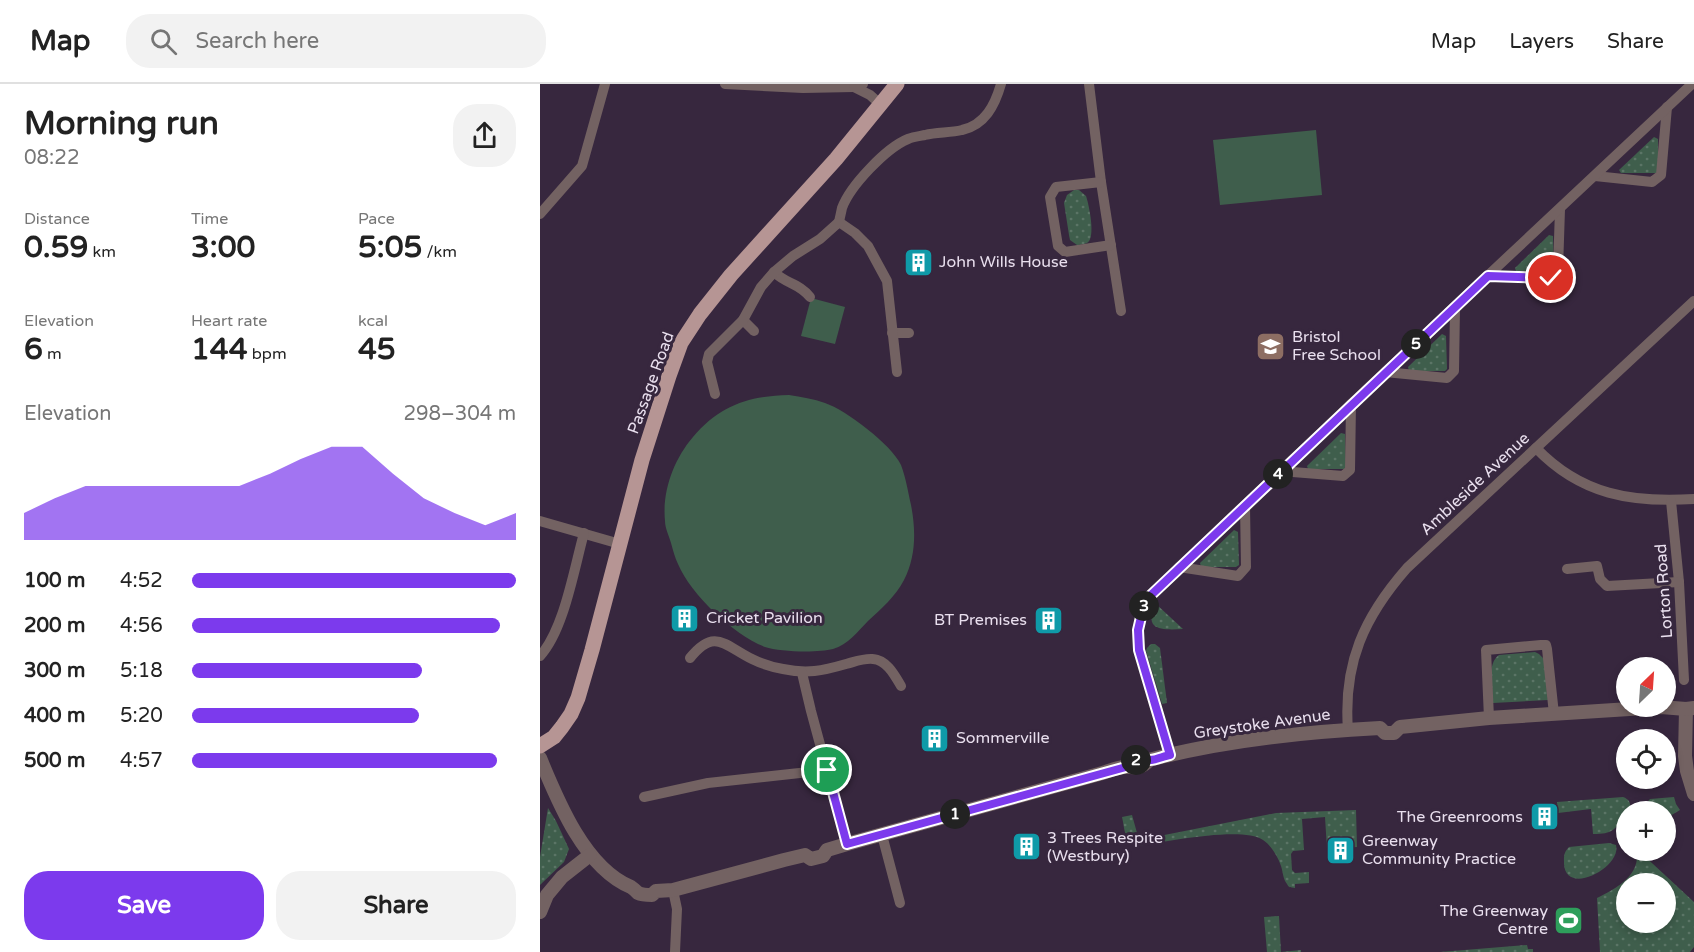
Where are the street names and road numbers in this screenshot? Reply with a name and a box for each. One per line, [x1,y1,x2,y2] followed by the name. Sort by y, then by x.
[623,329,679,437] street label: Passage Road
[1416,428,1534,540] street label: Ambleside Avenue
[1651,543,1677,639] street label: Lorton Road
[1192,704,1332,744] street label: Greystoke Avenue

